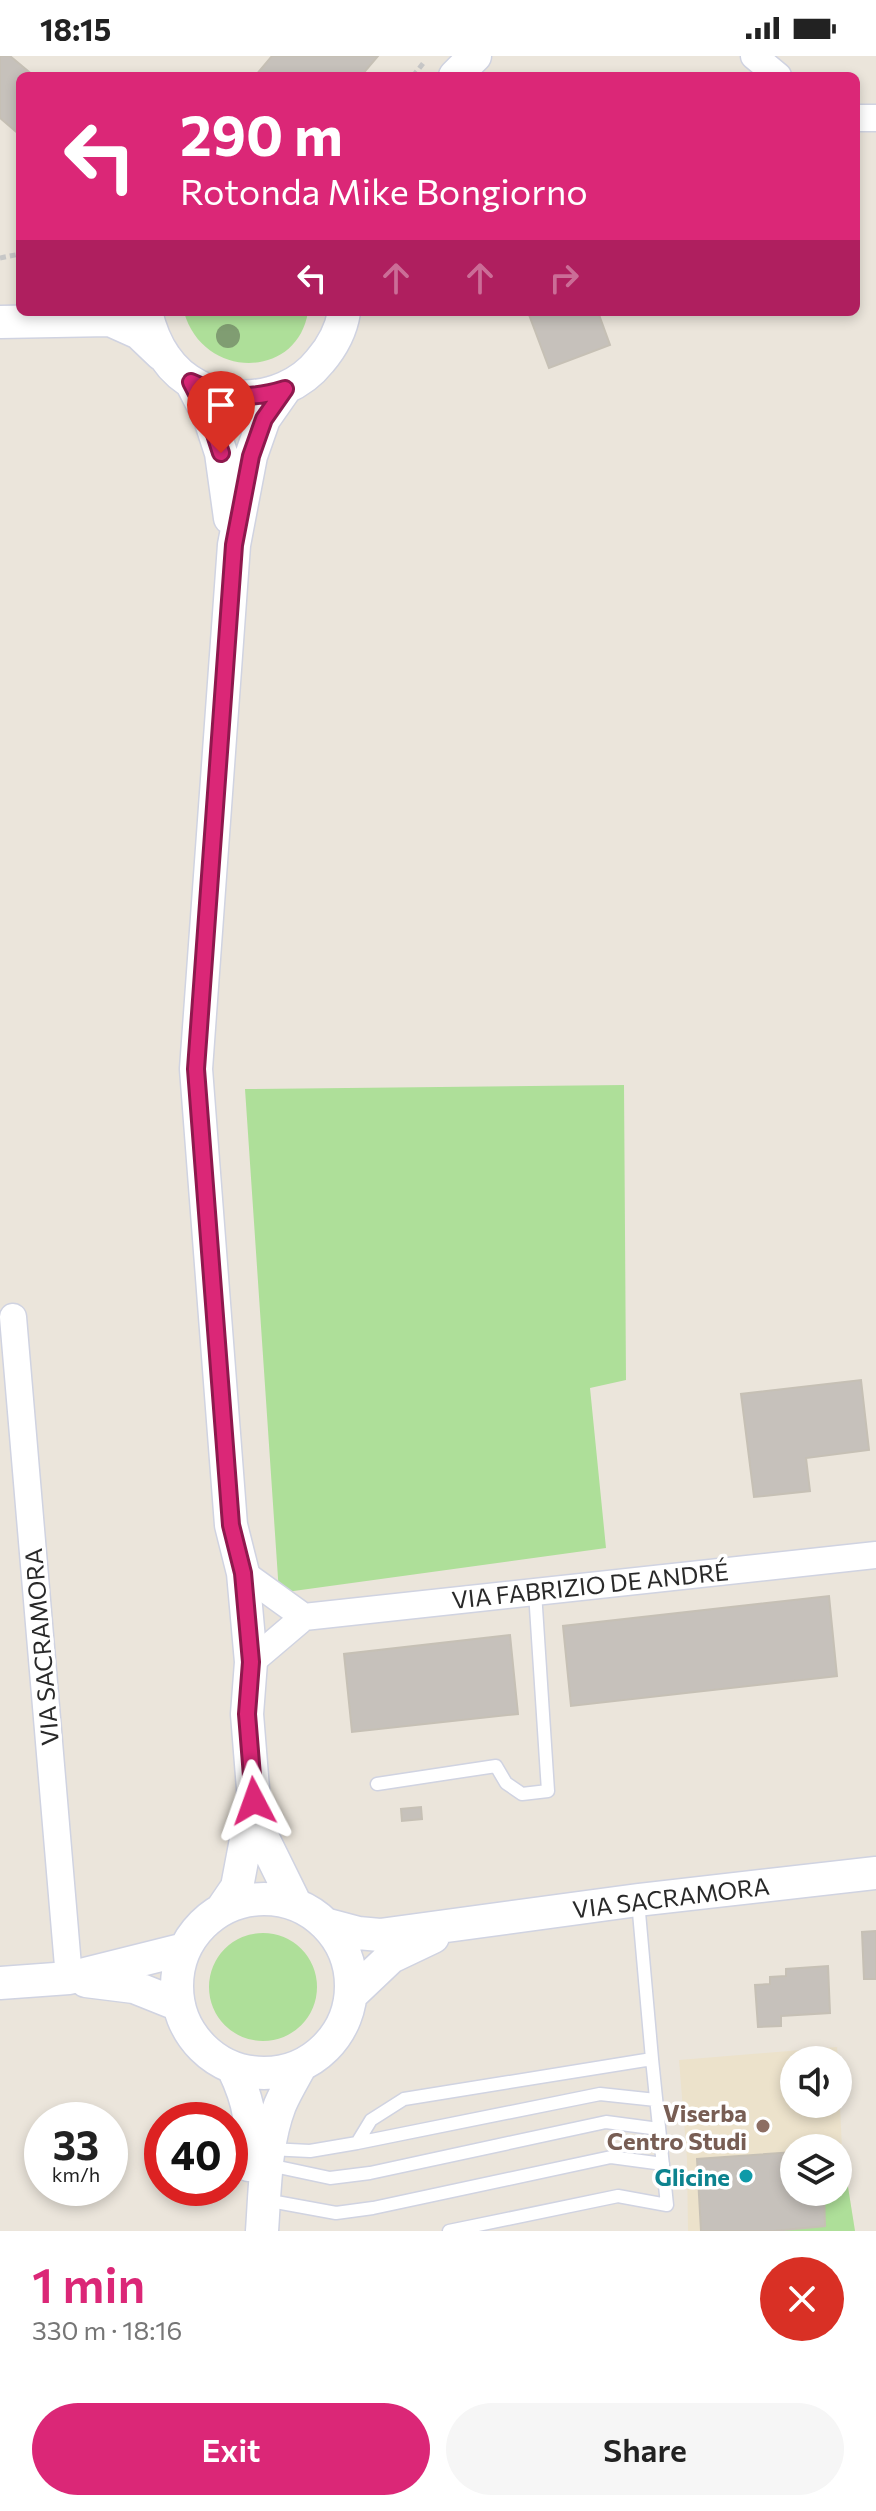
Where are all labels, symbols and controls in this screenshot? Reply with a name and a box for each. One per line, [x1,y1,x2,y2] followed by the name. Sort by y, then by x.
[40,10,111,47] text: 18:15
[180,99,343,168] text: 290 m
[48,104,152,208] icon: left
[180,168,588,212] text: Rotonda Mike Bongiorno
[290,256,334,300] icon: left
[374,256,418,300] icon: ahead
[458,256,502,300] icon: ahead
[542,256,586,300] icon: right
[187,371,255,453] pin
[199,383,243,427] icon: arrive
[18,1547,64,1747] street label: VIA SACRAMORA
[450,1556,730,1614] street label: VIA FABRIZIO DE ANDRÉ
[212,1759,296,1843] position arrow
[571,1871,771,1923] street label: VIA SACRAMORA
[780,2046,852,2206] map controls
[780,2046,852,2118] button: sound
[607,2098,747,2155] place label: Viserba Centro Studi
[144,2102,248,2206] speed limit sign: 40
[754,2117,772,2135] marker: Viserba Centro Studi
[53,2119,99,2168] text: 33
[780,2134,852,2206] button: layers
[52,2162,100,2186] text: km/h
[654,2162,730,2191] place label: Glicine
[737,2167,755,2185] marker: Glicine
[32,2254,145,2313] text: 1 min
[760,2257,844,2341] button: close
[32,2314,182,2345] text: 330 m · 18:16
[32,2403,430,2495] button: Exit
[446,2403,844,2495] button: Share

